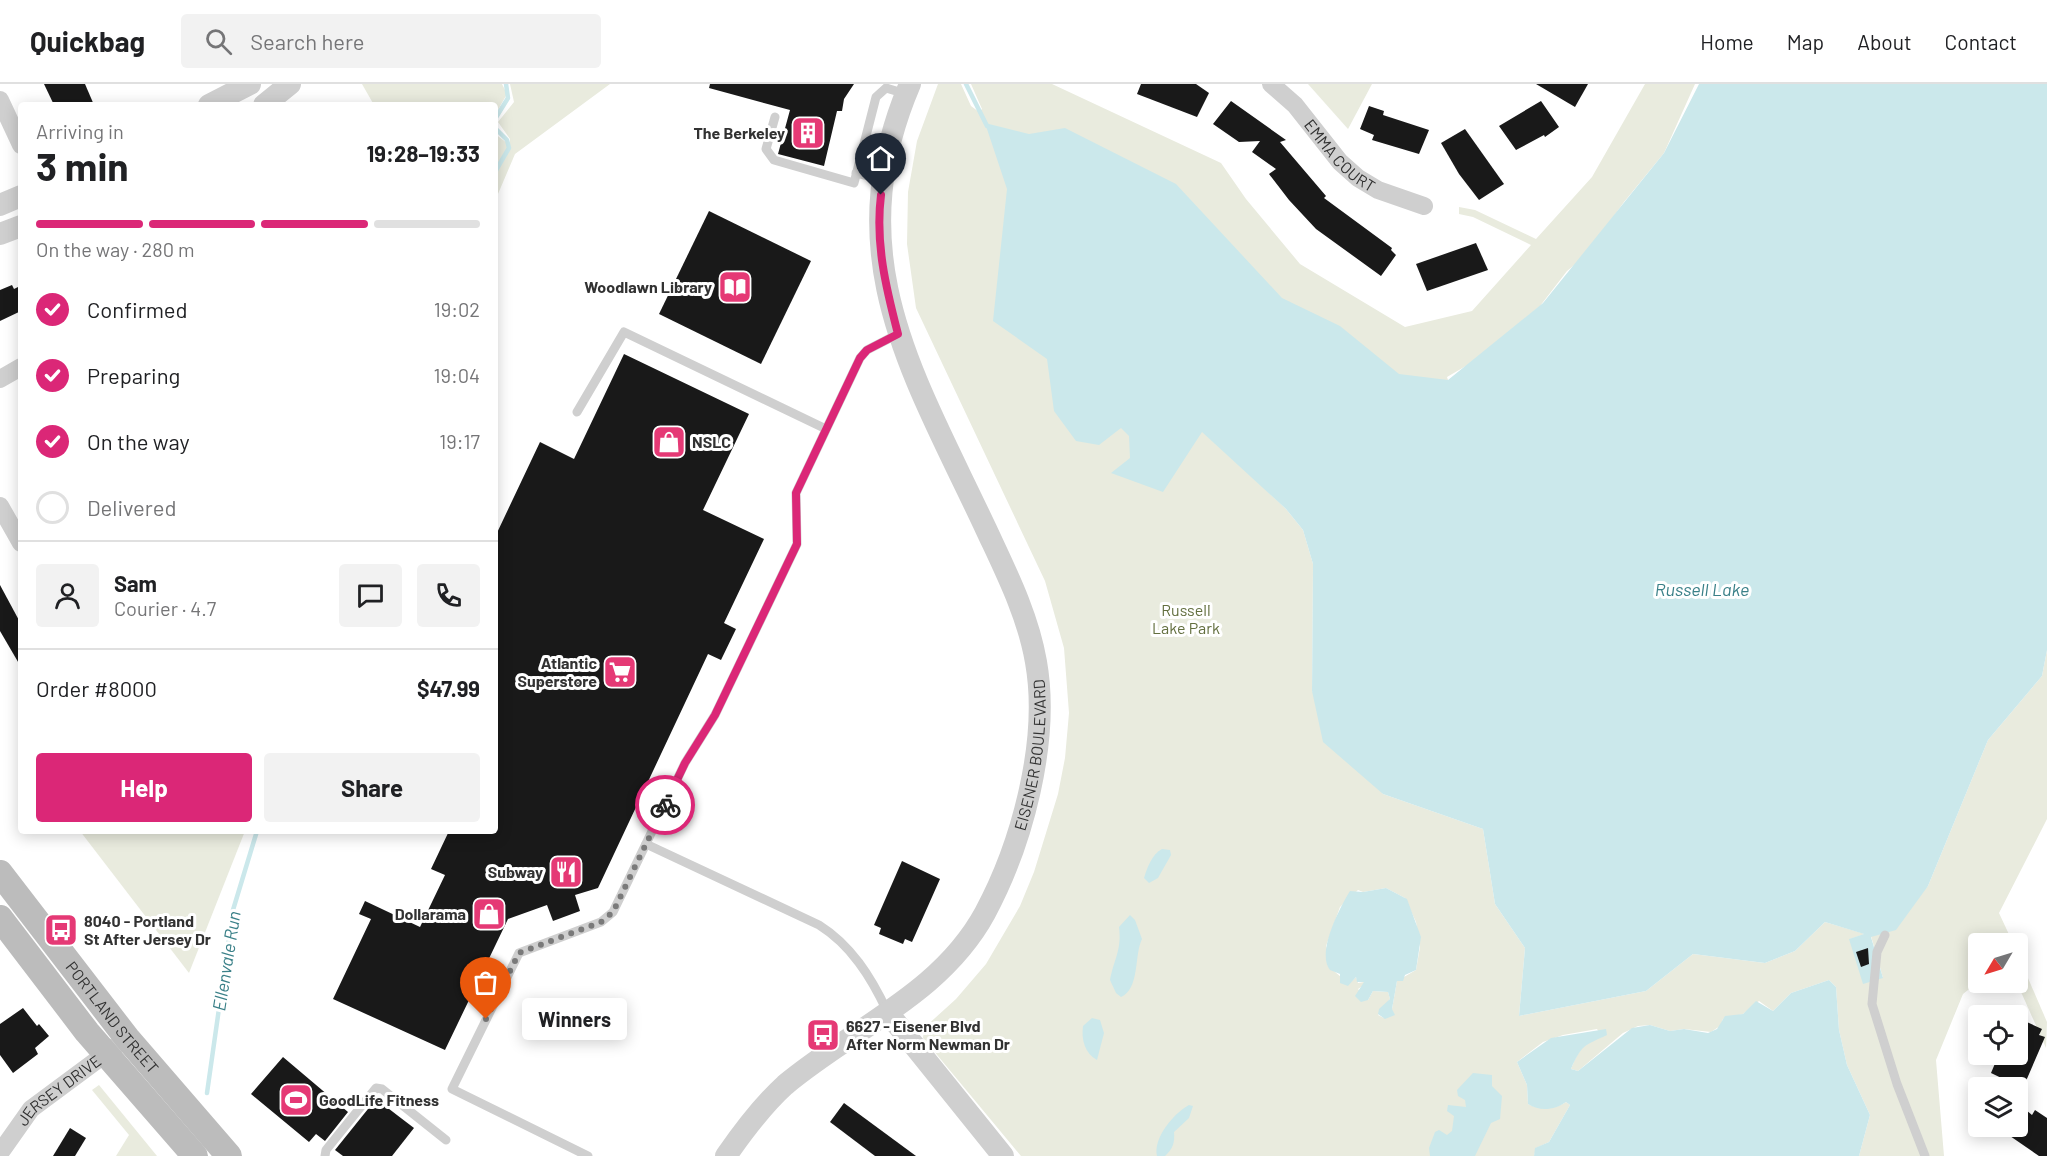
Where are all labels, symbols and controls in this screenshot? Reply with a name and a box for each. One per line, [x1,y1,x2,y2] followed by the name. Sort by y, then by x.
[181,14,601,68] search box
[30,24,145,58] text: Quickbag
[202,25,235,58] icon: search
[250,28,365,54] text: Search here
[1700,29,1754,54] text: Home
[1787,29,1824,54] text: Map
[1857,29,1912,54] text: About
[1945,29,2017,54] text: Contact
[790,115,826,151] building icon: The Berkeley
[1301,115,1379,195] street label: EMMA COURT
[36,119,124,143] text: Arriving in
[693,123,785,142] place label: The Berkeley
[855,133,906,195] pin
[367,140,480,166] text: 19:28–19:33
[36,142,129,189] text: 3 min
[864,142,897,175] icon: home
[36,237,195,261] text: On the way · 280 m
[717,269,753,305] library icon: Woodlawn Library
[584,277,712,296] place label: Woodlawn Library
[36,293,69,326] icon: check
[87,296,187,322] text: Confirmed
[434,297,480,321] text: 19:02
[36,359,69,392] icon: check
[87,362,180,388] text: Preparing
[433,363,480,387] text: 19:04
[651,424,687,460] shop icon: NSLC
[36,425,69,458] icon: check
[87,428,190,454] text: On the way
[439,429,480,453] text: 19:17
[692,432,731,451] place label: NSLC
[87,494,176,520] text: Delivered
[36,564,99,627] button: person
[339,564,402,627] button: chat
[417,564,480,627] button: phone
[114,570,157,596] text: Sam
[1655,578,1749,600] water label: Russell Lake
[114,596,216,620] text: Courier · 4.7
[1152,600,1220,637] park label: Russell Lake Park
[517,653,597,690] place label: Atlantic Superstore
[602,654,638,690] supermarket icon: Atlantic Superstore
[36,675,157,701] text: Order #8000
[417,675,480,701] text: $47.99
[1010,679,1049,833] street label: EISENER BOULEVARD
[36,753,252,822] button: Help
[264,753,480,822] button: Share
[635,775,695,835] courier
[649,789,682,822] icon: bike
[548,854,584,890] restaurant icon: Subway
[488,862,543,881] place label: Subway
[471,896,507,932] shop icon: Dollarama
[395,904,466,923] place label: Dollarama
[207,909,245,1012] water label: Ellenvale Run
[84,911,211,948] place label: 8040 - Portland St After Jersey Dr
[43,912,79,948] bus stop icon: 8040 - Portland St After Jersey Dr
[1968,933,2028,993] north arrow
[1968,933,2028,1137] map controls
[62,957,163,1077] street label: PORTLAND STREET
[460,957,511,1019] pin
[469,966,502,999] icon: bag
[522,998,627,1040] callout: Winners
[1968,1005,2028,1065] button: locate
[538,1007,611,1031] text: Winners
[846,1016,1010,1053] place label: 6627 - Eisener Blvd After Norm Newman Dr
[805,1017,841,1053] bus stop icon: 6627 - Eisener Blvd After Norm Newman Dr
[12,1051,104,1129] street label: JERSEY DRIVE
[1968,1077,2028,1137] button: layers
[278,1082,314,1118] sports icon: GoodLife Fitness
[319,1090,439,1109] place label: GoodLife Fitness

